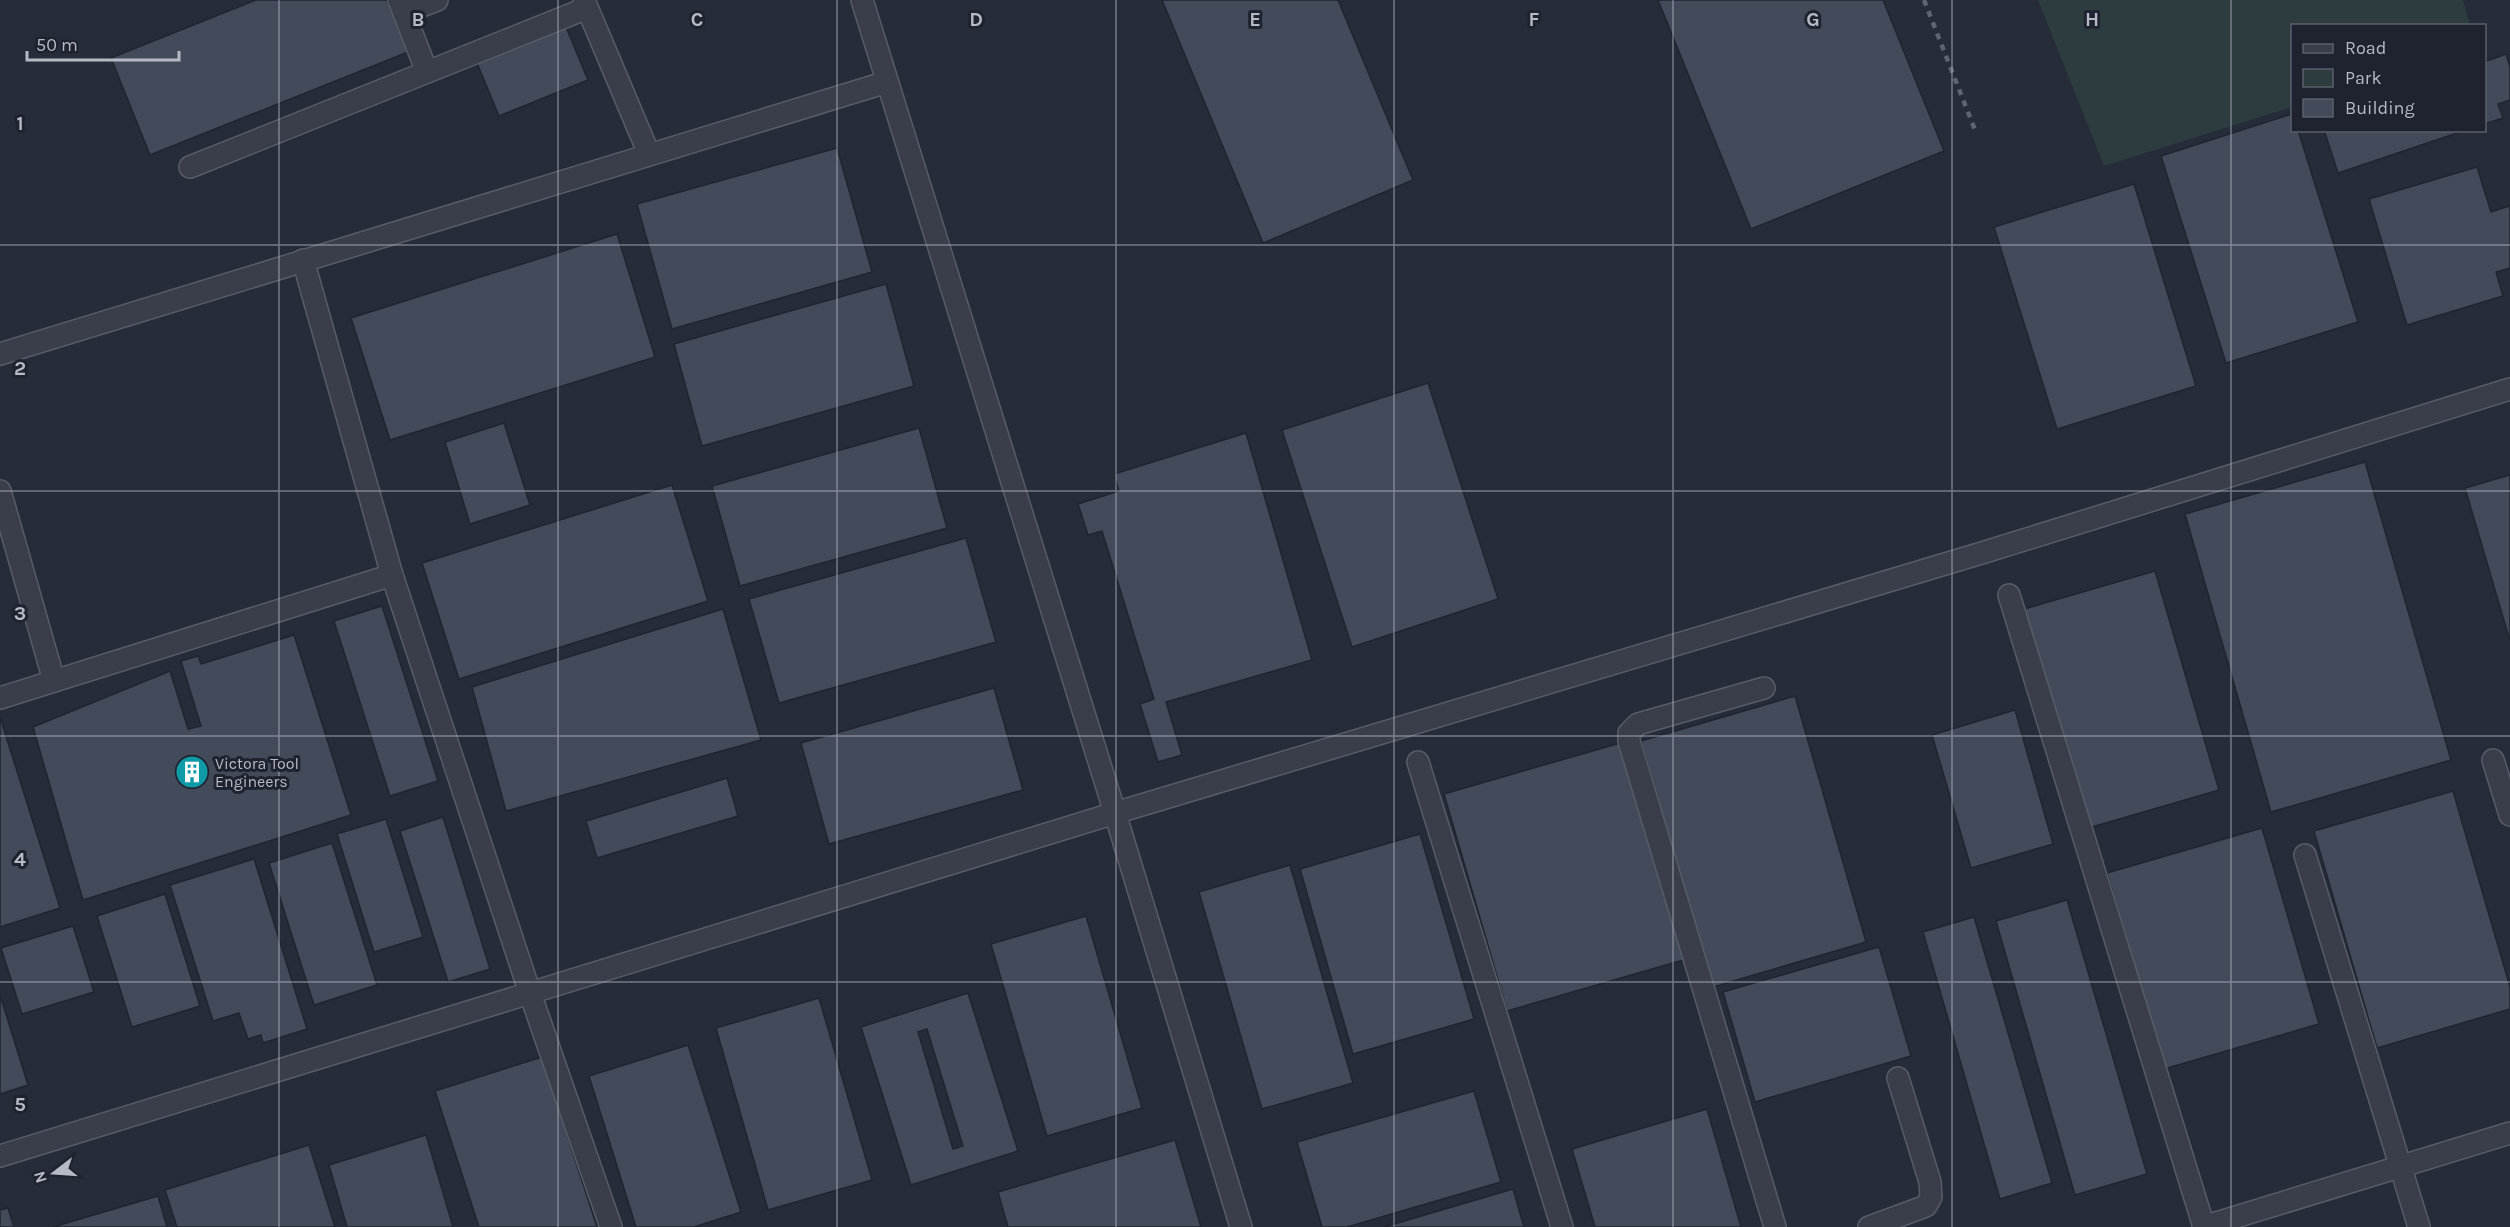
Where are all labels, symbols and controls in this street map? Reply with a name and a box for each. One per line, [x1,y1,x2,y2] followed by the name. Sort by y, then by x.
[412,8,424,31] text: B
[691,8,703,31] text: C
[969,8,983,31] text: D
[1249,8,1261,31] text: E
[1529,8,1540,31] text: F
[1806,8,1820,31] text: G
[2085,8,2099,31] text: H
[27,24,178,62] scale bar
[2291,24,2486,132] legend
[36,34,78,56] text: 50 m
[2345,37,2386,59] text: Road
[2345,67,2382,89] text: Park
[2345,97,2415,119] text: Building
[16,112,24,135] text: 1
[14,357,26,380] text: 2
[14,602,26,625] text: 3
[174,754,210,790] building icon: Victora Tool Engineers
[215,754,299,791] place label: Victora Tool Engineers
[14,848,26,871] text: 4
[14,1093,26,1116] text: 5
[24,1143,84,1203] north arrow
[29,1169,51,1186] text: N

